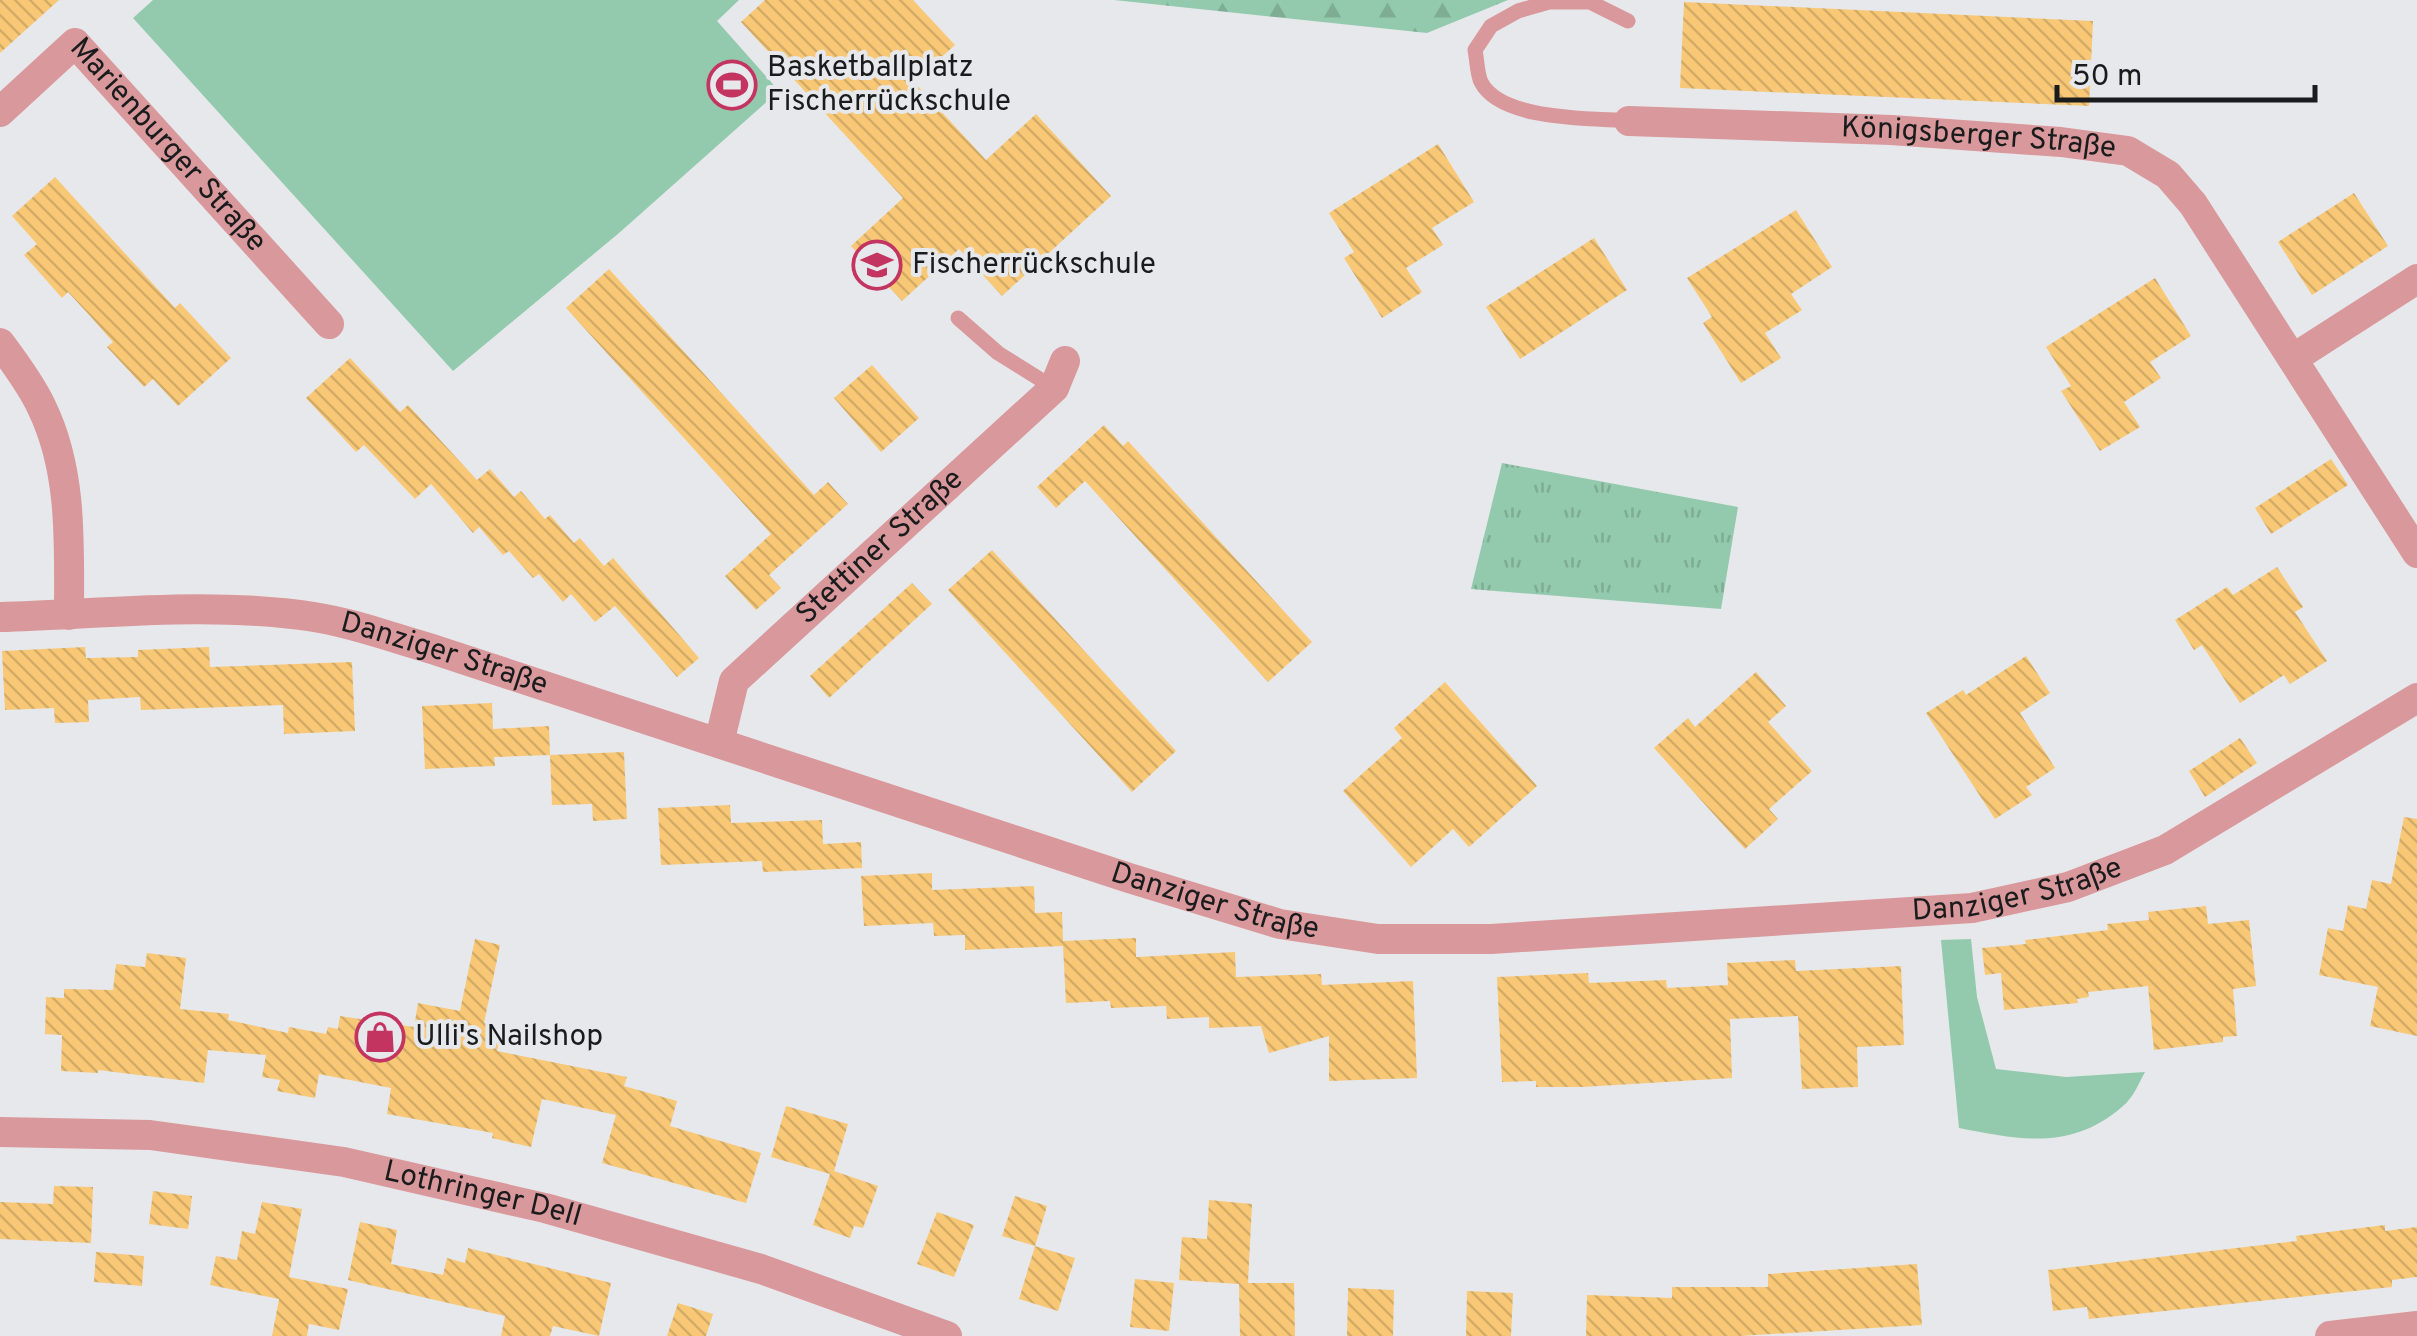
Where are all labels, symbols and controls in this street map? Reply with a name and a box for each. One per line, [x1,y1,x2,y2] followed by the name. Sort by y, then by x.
[61,31,274,260] street label: Marienburger Straße
[2057,40,2314,102] scale bar
[767,50,1011,121] place label: Basketballplatz Fischerrückschule
[706,59,758,111] sports icon: Basketballplatz Fischerrückschule
[2072,59,2142,96] text: 50 m
[1840,110,2118,168] street label: Königsberger Straße
[851,239,903,291] school or university icon: Fischerrückschule
[912,247,1156,284] place label: Fischerrückschule
[789,461,971,633] street label: Stettiner Straße
[337,604,552,704] street label: Danziger Straße
[1911,849,2128,930] street label: Danziger Straße
[1106,855,1321,948] street label: Danziger Straße
[354,1011,406,1063] shop icon: Ulli's Nailshop
[415,1019,603,1056] place label: Ulli's Nailshop
[380,1153,585,1236] street label: Lothringer Dell

